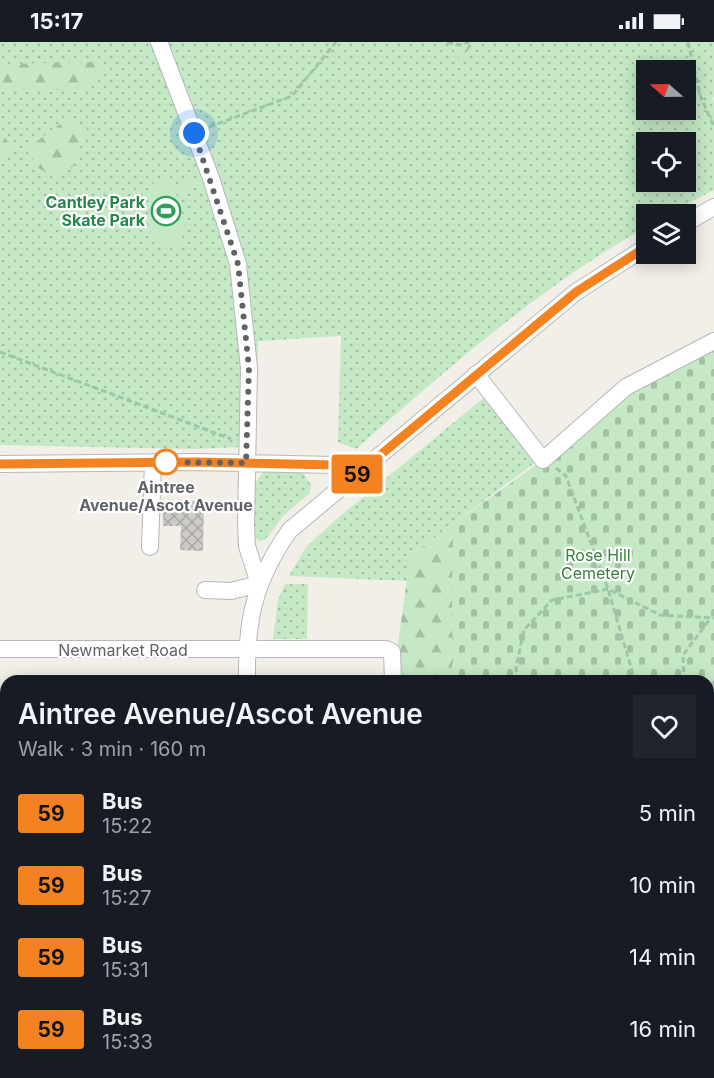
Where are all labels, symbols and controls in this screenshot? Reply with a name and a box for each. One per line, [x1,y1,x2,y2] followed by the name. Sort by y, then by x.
[30,8,83,34] text: 15:17
[636,60,696,120] north arrow
[636,60,696,264] map controls
[179,118,209,148] your location
[636,132,696,192] button: locate
[46,192,146,230] place label: Cantley Park Skate Park
[150,195,182,227] sports icon: Cantley Park Skate Park
[636,204,696,264] button: layers
[153,449,179,475] marker: Aintree Avenue/Ascot Avenue
[330,454,384,494] line badge: 59
[343,462,371,487] text: 59
[79,477,253,515] place label: Aintree Avenue/Ascot Avenue
[561,545,635,583] park label: Rose Hill Cemetery
[58,640,188,660] street label: Newmarket Road
[633,695,696,758] button: heart
[18,697,423,731] text: Aintree Avenue/Ascot Avenue
[18,737,206,761] text: Walk · 3 min · 160 m
[102,788,143,814] text: Bus
[639,800,696,826] text: 5 min
[37,801,65,826] text: 59
[102,814,152,838] text: 15:22
[102,860,143,886] text: Bus
[629,872,696,898] text: 10 min
[37,873,65,898] text: 59
[102,886,152,910] text: 15:27
[102,932,143,958] text: Bus
[629,944,696,970] text: 14 min
[37,945,65,970] text: 59
[102,958,149,982] text: 15:31
[102,1004,143,1030] text: Bus
[630,1016,696,1042] text: 16 min
[37,1017,65,1042] text: 59
[102,1030,153,1054] text: 15:33

